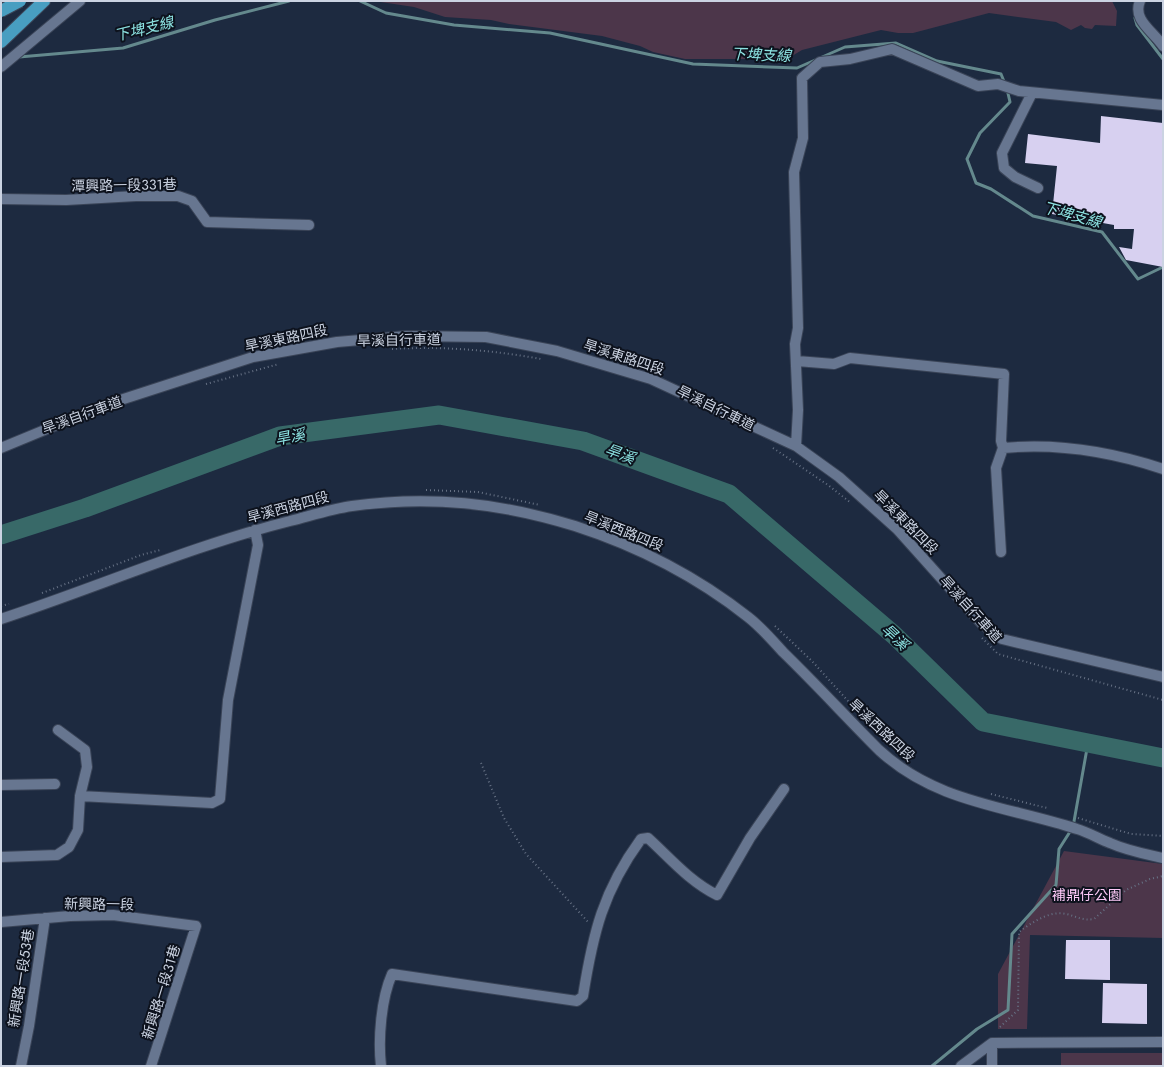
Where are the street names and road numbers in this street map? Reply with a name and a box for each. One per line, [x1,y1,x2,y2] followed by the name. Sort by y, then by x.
[71,174,177,196] street label: 潭興路一段331巷
[243,319,329,357] street label: 旱溪東路四段
[357,329,441,351] street label: 旱溪自行車道
[581,335,667,379] street label: 旱溪東路四段
[674,381,758,435] street label: 旱溪自行車道
[39,391,125,439] street label: 旱溪自行車道
[869,485,943,559] street label: 旱溪東路四段
[245,486,331,528] street label: 旱溪西路四段
[581,506,667,556] street label: 旱溪西路四段
[935,571,1007,647] street label: 旱溪自行車道
[844,694,920,766] street label: 旱溪西路四段
[64,893,134,915] street label: 新興路一段
[3,927,39,1029] street label: 新興路一段53巷
[137,942,185,1042] street label: 新興路一段31巷

